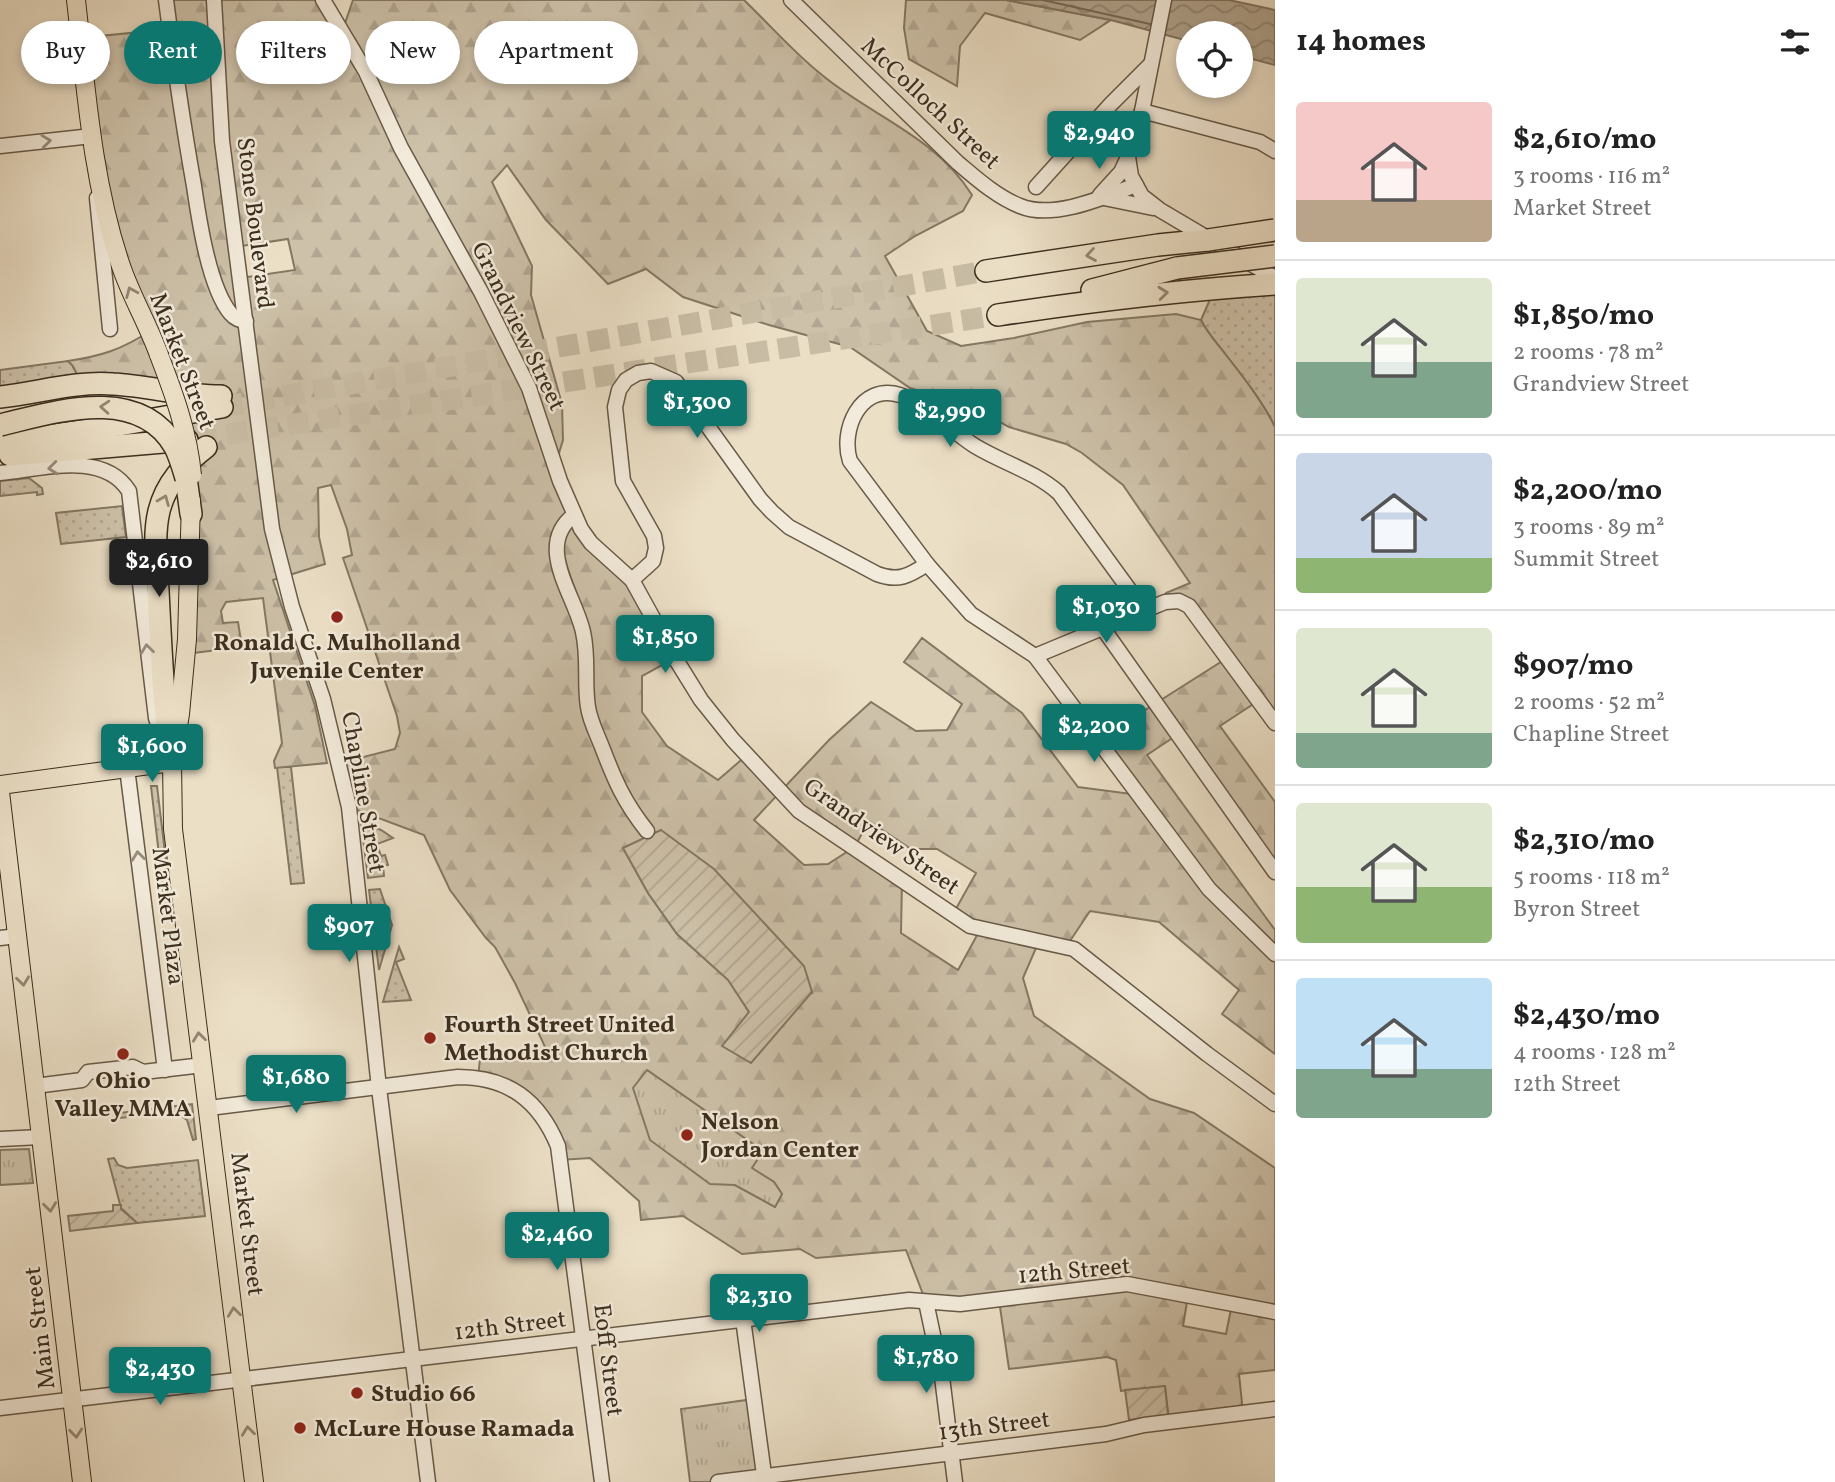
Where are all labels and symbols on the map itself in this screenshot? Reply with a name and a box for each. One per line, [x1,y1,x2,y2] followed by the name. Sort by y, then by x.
[852,31,1007,178] street label: McColloch Street
[1042,111,1156,171] pin: $2,940
[40,133,52,148] one-way arrow
[227,136,281,311] street label: Stone Boulevard
[462,237,573,417] street label: Grandview Street
[1085,247,1097,262] one-way arrow
[1157,286,1169,301] one-way arrow
[126,287,140,299] one-way arrow
[139,288,223,435] street label: Market Street
[640,380,754,440] pin: $1,300
[893,390,1007,449] pin: $2,990
[99,400,110,415] one-way arrow
[47,460,58,475] one-way arrow
[155,495,169,507] one-way arrow
[102,540,216,599] pin: $2,610
[1049,586,1163,645] pin: $1,030
[329,609,345,625] marker: Ronald C. Mulholland Juvenile Center
[608,616,722,675] pin: $1,850
[213,627,461,689] place label: Ronald C. Mulholland Juvenile Center
[140,643,155,654] one-way arrow
[1037,704,1151,764] pin: $2,200
[331,709,393,876] street label: Chapline Street
[95,724,209,784] pin: $1,600
[796,771,966,904] street label: Grandview Street
[142,845,192,987] street label: Market Plaza
[131,851,146,862] one-way arrow
[308,904,390,964] pin: $907
[15,976,30,987] one-way arrow
[444,1009,675,1071] place label: Fourth Street United Methodist Church
[422,1030,438,1046] marker: Fourth Street United Methodist Church
[192,1032,207,1043] one-way arrow
[115,1046,131,1062] marker: Ohio Valley MMA
[239,1056,353,1115] pin: $1,680
[54,1065,192,1127] place label: Ohio Valley MMA
[700,1106,859,1168] place label: Nelson Jordan Center
[679,1127,695,1143] marker: Nelson Jordan Center
[220,1150,272,1298] street label: Market Street
[42,1201,57,1213] one-way arrow
[500,1212,614,1272] pin: $2,460
[1017,1250,1132,1294] street label: 12th Street
[17,1264,65,1391] street label: Main Street
[702,1274,816,1334] pin: $2,310
[583,1302,631,1419] street label: Eoff Street
[452,1303,568,1351] street label: 12th Street
[227,1306,242,1318] one-way arrow
[869,1336,983,1395] pin: $1,780
[103,1348,217,1407] pin: $2,430
[371,1378,476,1412] place label: Studio 66
[349,1385,365,1401] marker: Studio 66
[937,1403,1052,1451] street label: 13th Street
[314,1413,575,1447] place label: McLure House Ramada
[292,1420,308,1436] marker: McLure House Ramada
[241,1425,256,1437] one-way arrow
[69,1427,84,1439] one-way arrow

